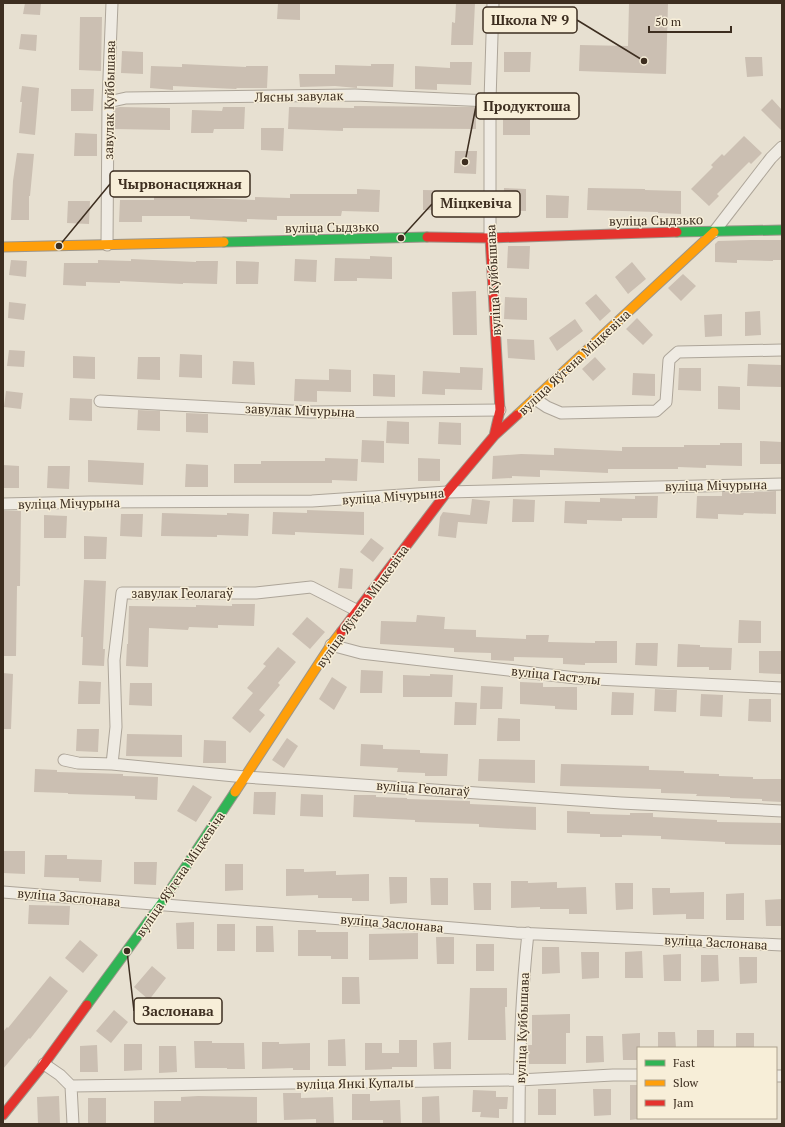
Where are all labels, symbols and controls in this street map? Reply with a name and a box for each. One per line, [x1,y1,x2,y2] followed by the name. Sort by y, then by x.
[483,7,577,33] callout: Школа № 9
[649,8,731,34] scale bar
[491,10,569,29] text: Школа № 9
[655,14,682,29] text: 50 m
[99,40,119,160] street label: завулак Куйбышава
[253,86,345,106] street label: Лясны завулак
[476,93,579,119] callout: Продуктоша
[483,96,571,115] text: Продуктоша
[110,171,250,197] callout: Чырвонасцяжная
[118,174,242,193] text: Чырвонасцяжная
[432,191,520,217] callout: Міцкевіча
[440,193,512,212] text: Міцкевіча
[609,210,703,230] street label: вуліца Сыдзько
[285,217,379,237] street label: вуліца Сыдзько
[481,223,505,336] street label: вуліца Куйбышава
[514,305,634,419] street label: вуліца Яўгена Міцкевіча
[245,399,356,421] street label: завулак Мічурына
[665,475,768,495] street label: вуліца Мічурына
[341,483,445,509] street label: вуліца Мічурына
[18,493,121,513] street label: вуліца Мічурына
[311,541,413,671] street label: вуліца Яўгена Міцкевіча
[131,584,233,602] street label: завулак Геолагаў
[510,661,602,689] street label: вуліца Гастэлы
[376,776,471,800] street label: вуліца Геолагаў
[131,807,229,940] street label: вуліца Яўгена Міцкевіча
[17,884,122,911] street label: вуліца Заслонава
[340,910,445,937] street label: вуліца Заслонава
[664,930,769,954] street label: вуліца Заслонава
[511,972,533,1084] street label: вуліца Куйбышава
[134,998,222,1024] callout: Заслонава
[142,1001,214,1020] text: Заслонава
[637,1047,777,1119] legend
[673,1055,696,1070] text: Fast
[296,1073,414,1093] street label: вуліца Янкі Купалы
[673,1075,699,1090] text: Slow
[673,1095,694,1110] text: Jam

